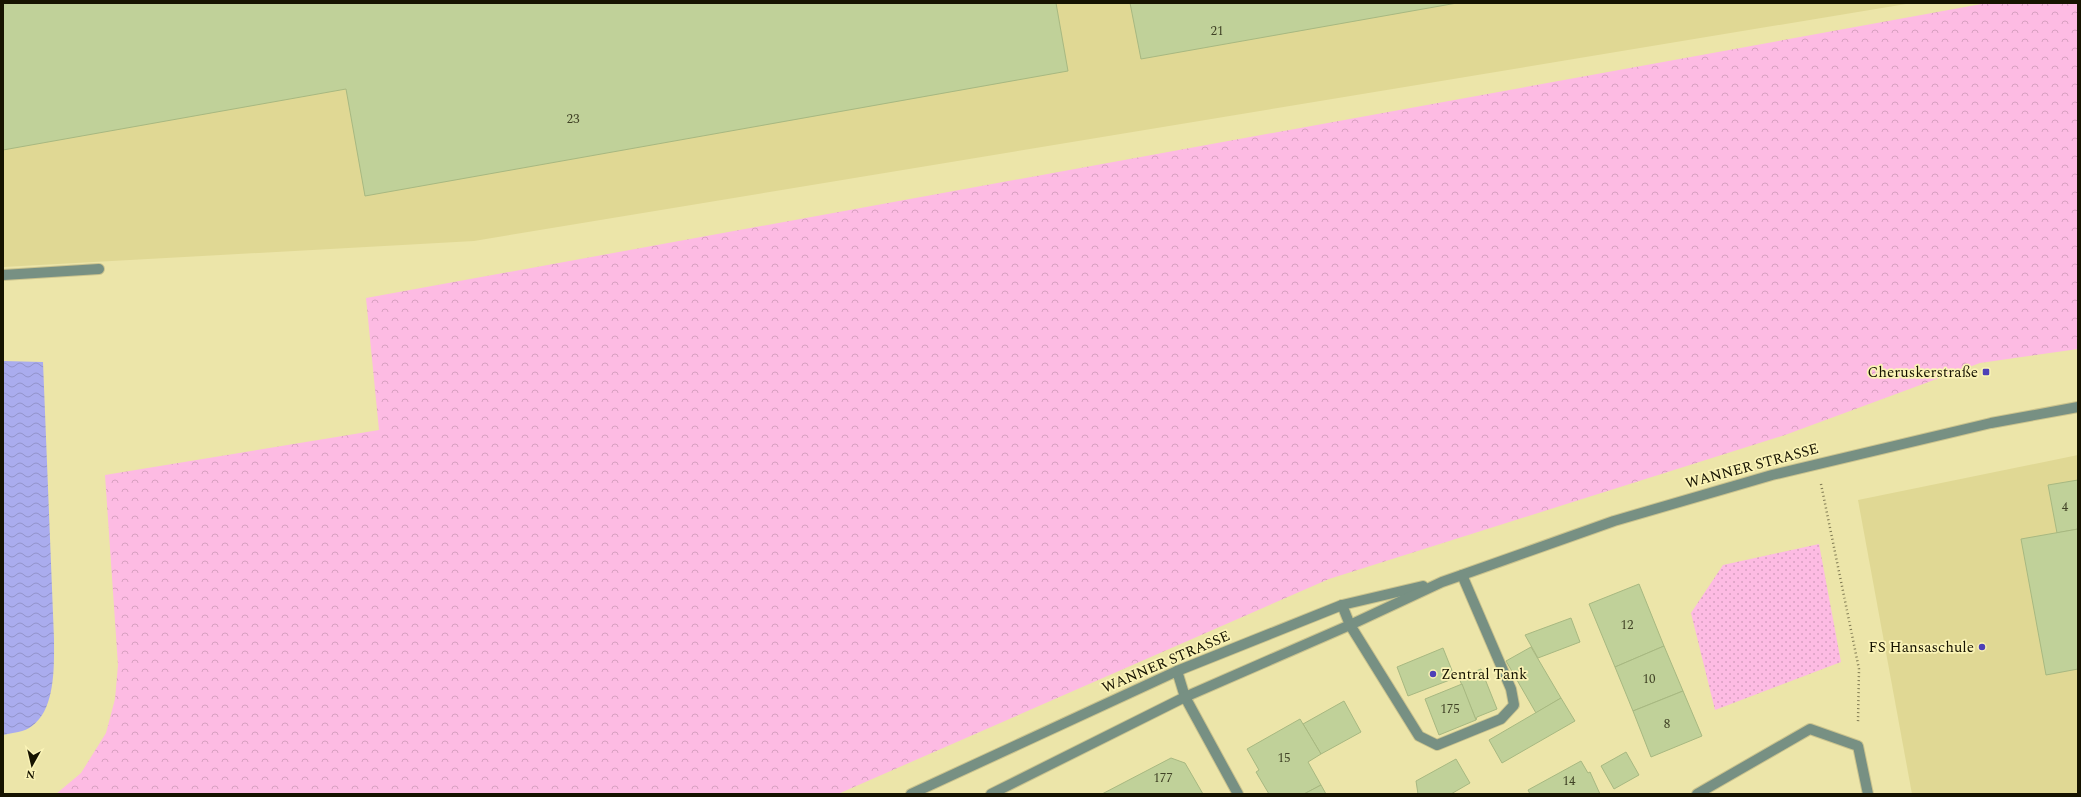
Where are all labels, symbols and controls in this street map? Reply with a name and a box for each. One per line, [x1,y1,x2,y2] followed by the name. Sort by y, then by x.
[1211,21,1224,41] house number: 21
[567,109,580,129] house number: 23
[1867,361,1978,384] place label: Cheruskerstraße
[1981,367,1991,377] marker: Cheruskerstraße
[1683,437,1821,495] street label: WANNER STRASSE
[2062,497,2069,517] house number: 4
[1621,615,1634,635] house number: 12
[1098,625,1234,699] street label: WANNER STRASSE
[1869,636,1974,659] place label: FS Hansaschule
[1977,642,1987,652] marker: FS Hansaschule
[1441,663,1527,686] place label: Zentral Tank
[1428,669,1438,679] marker: Zentral Tank
[1643,669,1656,689] house number: 10
[1440,699,1460,719] house number: 175
[1664,714,1670,734] house number: 8
[12,745,52,785] north arrow
[1278,748,1291,768] house number: 15
[25,765,36,783] text: N
[1153,768,1173,788] house number: 177
[1563,771,1576,791] house number: 14

